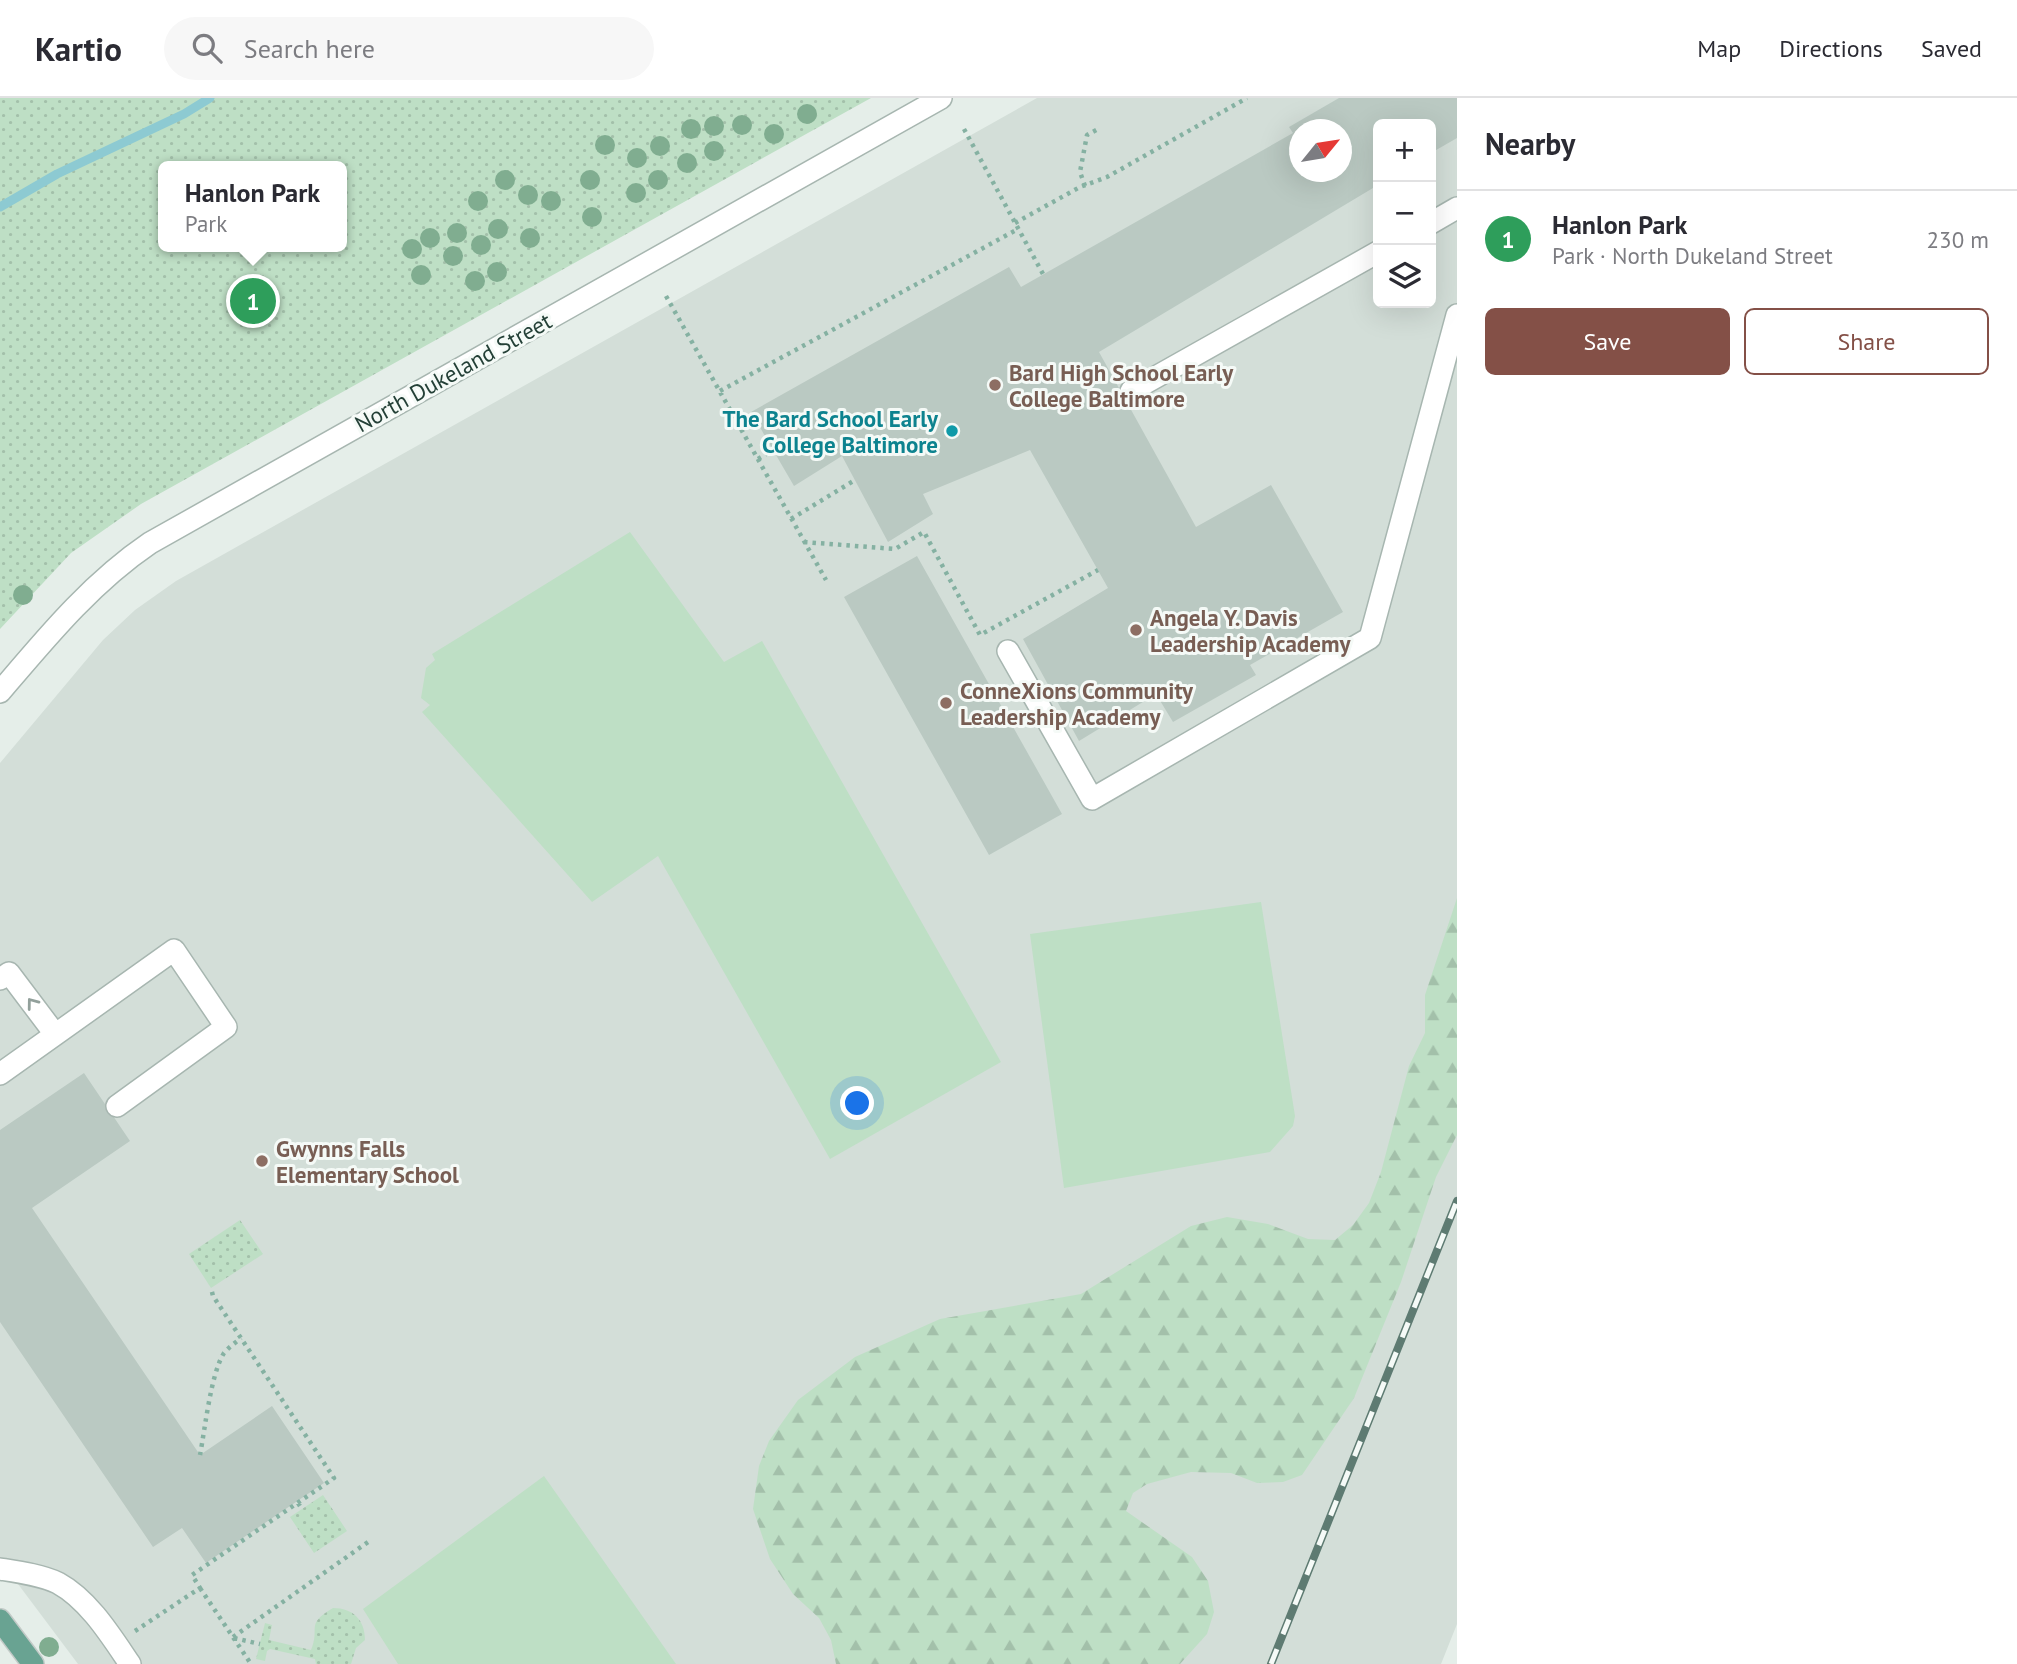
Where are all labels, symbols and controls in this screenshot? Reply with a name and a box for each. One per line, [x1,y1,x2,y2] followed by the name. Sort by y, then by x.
[164,17,654,80] search box
[35,27,122,70] text: Kartio
[188,29,226,67] icon: search
[244,32,375,65] text: Search here
[1697,33,1741,64] text: Map
[1779,33,1883,64] text: Directions
[1921,33,1982,64] text: Saved
[1289,119,1352,182] north arrow
[1373,119,1436,308] map controls
[1373,119,1436,182] button: +
[1485,124,1575,163] text: Nearby
[158,161,347,252] popup
[185,176,320,209] text: Hanlon Park
[1373,182,1436,245] button: −
[1552,208,1687,241] text: Hanlon Park
[185,209,227,238] text: Park
[1501,225,1515,254] text: 1
[1927,225,1989,254] text: 230 m
[1552,241,1833,270] text: Park · North Dukeland Street
[1373,245,1436,308] button: layers
[230,275,276,327] pin: 1
[349,306,557,438] street label: North Dukeland Street
[1485,308,1730,375] button: Save
[1744,308,1989,375] button: Share
[1009,358,1234,413] place label: Bard High School Early College Baltimore
[987,377,1003,393] marker: Bard High School Early College Baltimore
[722,404,939,459] place label: The Bard School Early College Baltimore
[944,423,960,439] marker: The Bard School Early College Baltimore
[1150,603,1351,658] place label: Angela Y. Davis Leadership Academy
[1128,622,1144,638] marker: Angela Y. Davis Leadership Academy
[960,676,1194,731] place label: ConneXions Community Leadership Academy
[938,695,954,711] marker: ConneXions Community Leadership Academy
[27,999,40,1011] one-way arrow
[840,1086,874,1120] your location
[276,1134,459,1189] place label: Gwynns Falls Elementary School
[254,1153,270,1169] marker: Gwynns Falls Elementary School

